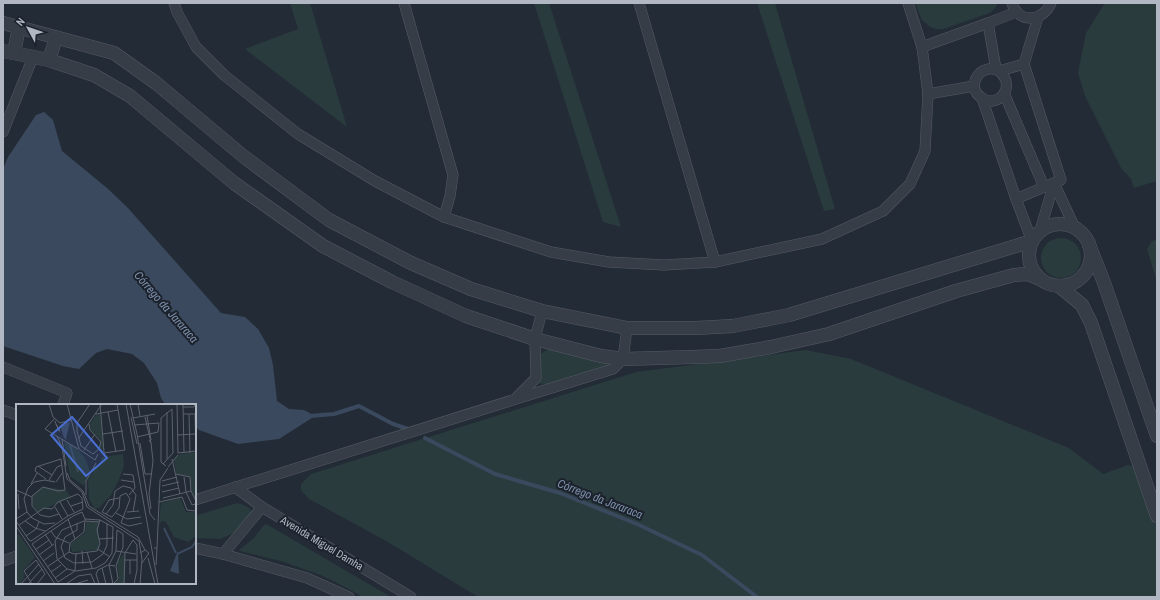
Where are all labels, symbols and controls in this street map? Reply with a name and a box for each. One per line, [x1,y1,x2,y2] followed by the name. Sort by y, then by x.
[8,8,48,48] north arrow
[13,15,28,29] text: N
[130,268,202,347] water label: Córrego da Jararaca
[16,404,196,584] inset map
[555,475,645,523] water label: Córrego da Jararaca
[277,512,366,573] street label: Avenida Miguel Damha

